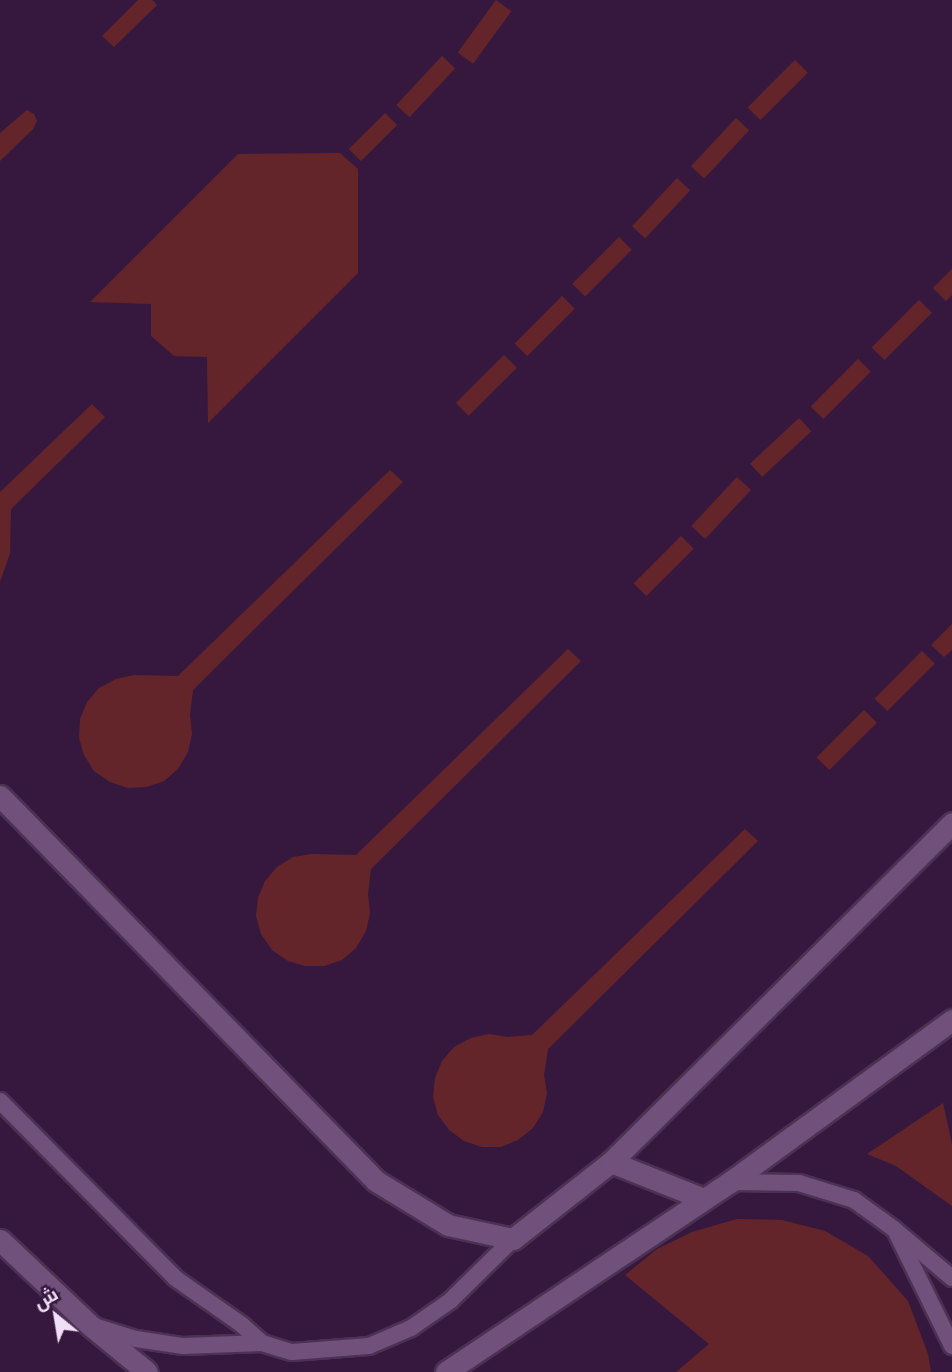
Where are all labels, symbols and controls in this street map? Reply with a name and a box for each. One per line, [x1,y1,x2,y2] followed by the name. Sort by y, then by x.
[21,1281,91,1351] north arrow
[29,1282,62,1313] text: ش

